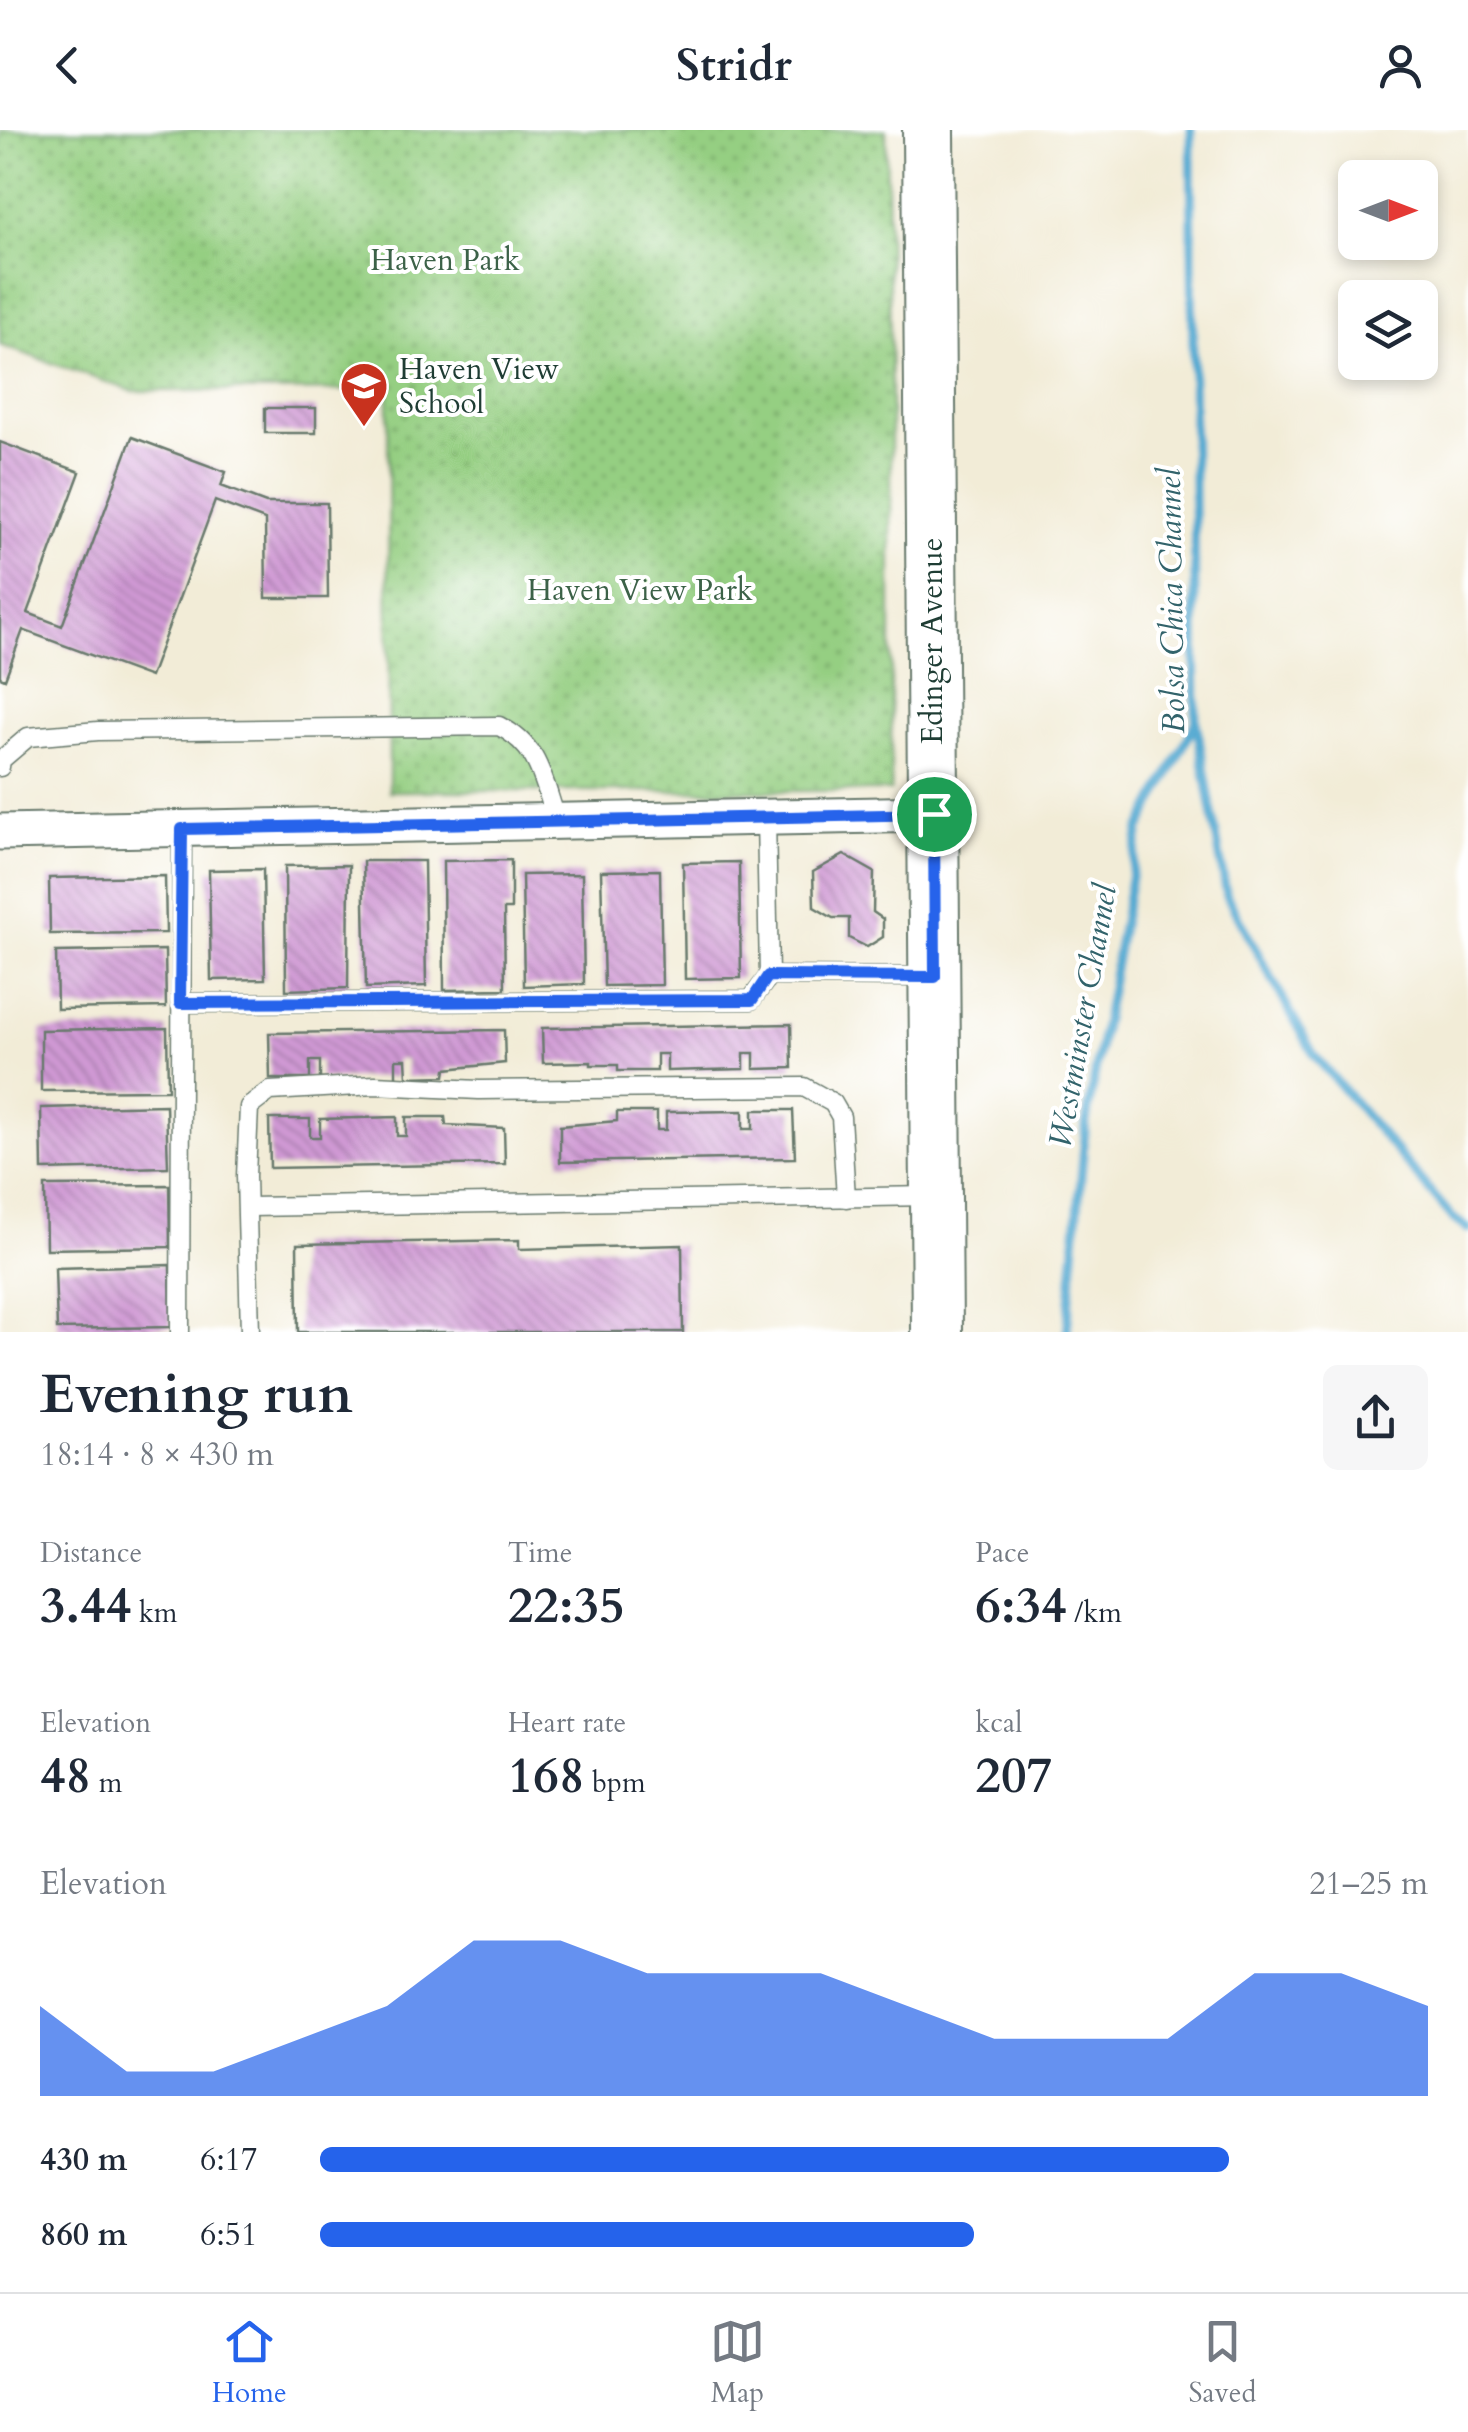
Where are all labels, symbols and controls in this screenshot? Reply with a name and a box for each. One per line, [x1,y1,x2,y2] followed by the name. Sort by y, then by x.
[676,35,792,96] text: Stridr
[40,38,95,93] icon: back
[1373,38,1428,93] icon: person
[1338,160,1438,260] north arrow
[1338,160,1438,380] map controls
[370,240,520,281] park label: Haven Park
[1338,280,1438,380] button: layers
[399,349,559,424] place label: Haven View School
[338,360,390,428] school or university icon: Haven View School
[1148,466,1196,734] water label: Bolsa Chica Channel
[912,538,953,744] street label: Edinger Avenue
[527,570,753,611] park label: Haven View Park
[892,772,977,857] pin
[907,787,962,842] icon: arrive
[1038,879,1128,1151] water label: Westminster Channel
[40,1358,353,1432] text: Evening run
[1323,1365,1428,1470] button: share
[40,1433,274,1477] text: 18:14 · 8 × 430 m
[40,1534,142,1572] text: Distance
[508,1534,572,1572] text: Time
[975,1534,1029,1572] text: Pace
[40,1572,131,1640] text: 3.44
[508,1572,625,1640] text: 22:35
[975,1572,1067,1640] text: 6:34
[131,1594,178,1632] text: km
[1067,1594,1122,1632] text: /km
[40,1704,151,1742] text: Elevation
[508,1704,626,1742] text: Heart rate
[975,1704,1022,1742] text: kcal
[40,1742,91,1810] text: 48
[508,1742,585,1810] text: 168
[975,1742,1052,1810] text: 207
[91,1764,122,1802] text: m
[585,1764,646,1802] text: bpm
[40,1862,167,1906] text: Elevation
[1309,1862,1428,1906] text: 21–25 m
[40,2138,127,2182] text: 430 m
[200,2138,257,2182] text: 6:17
[40,2213,127,2257] text: 860 m
[200,2213,257,2257] text: 6:51
[212,2314,287,2412] tab: Home
[710,2314,765,2412] tab: Map
[1188,2314,1256,2412] tab: Saved

